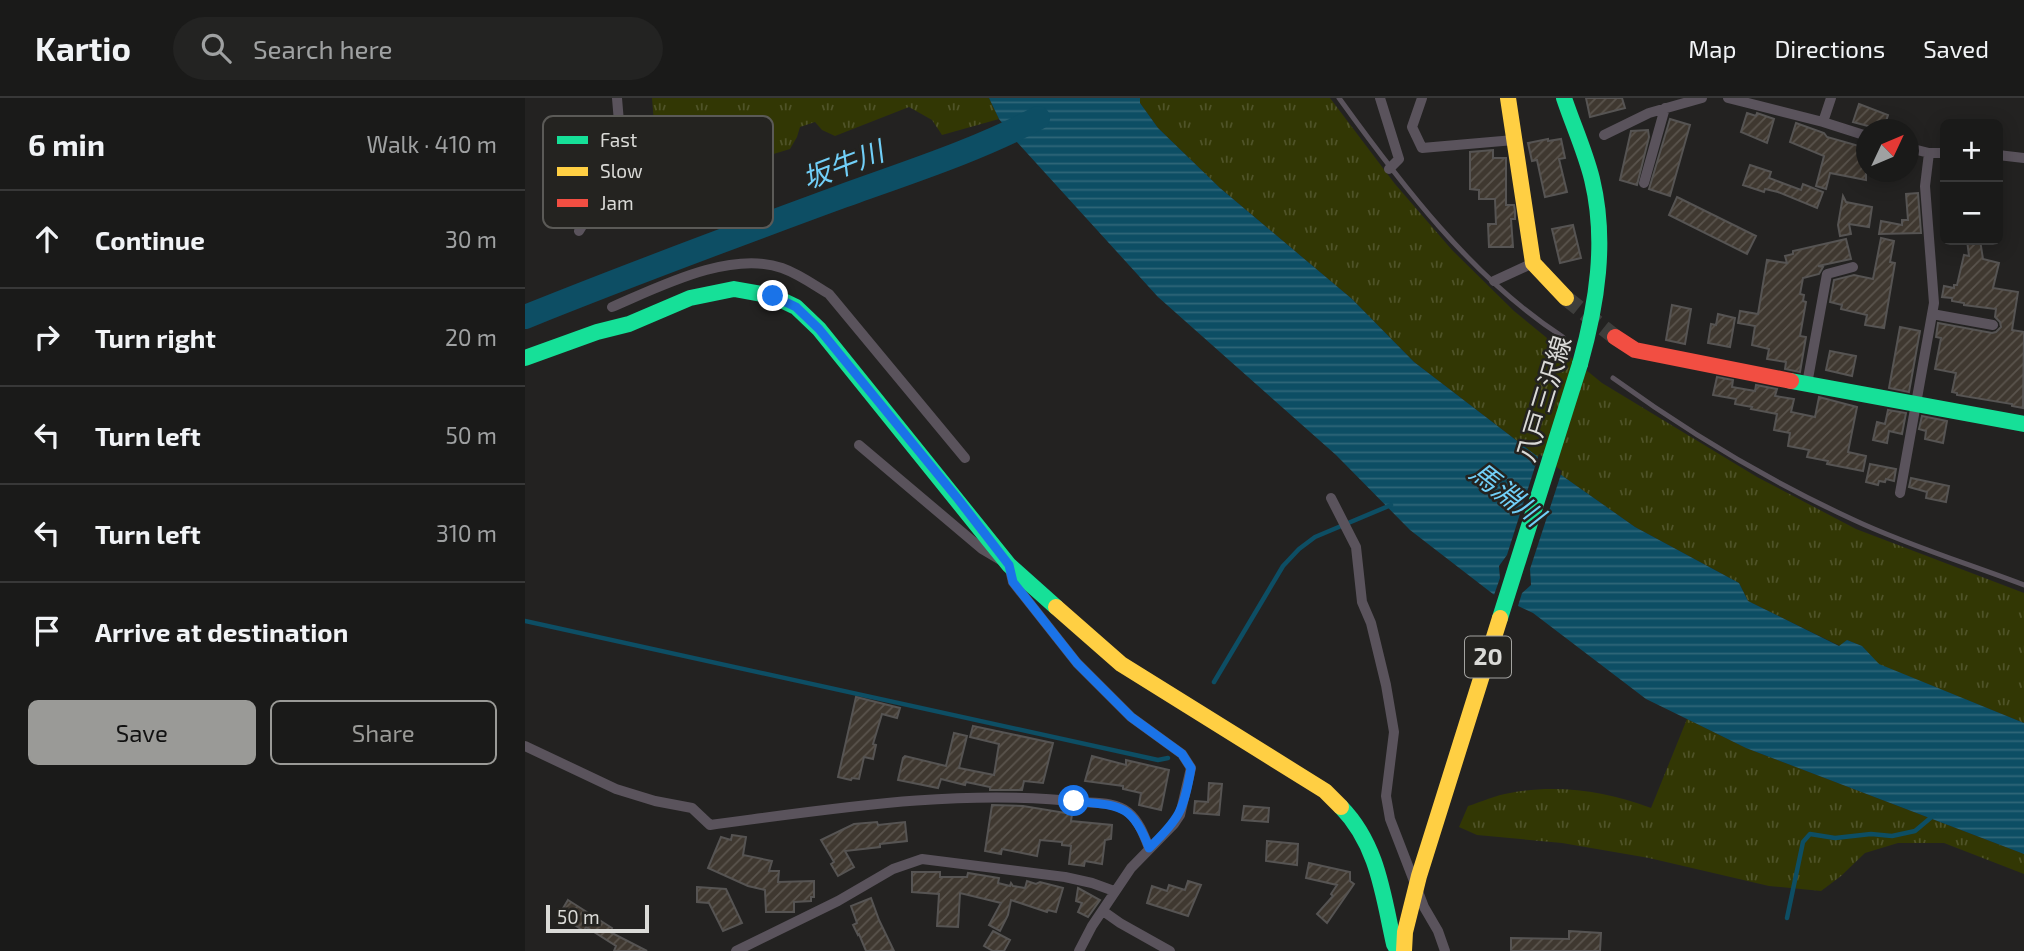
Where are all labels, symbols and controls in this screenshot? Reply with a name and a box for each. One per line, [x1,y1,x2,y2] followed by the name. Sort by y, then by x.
[173,17,663,80] search box
[35,28,131,68] text: Kartio
[197,29,235,67] icon: search
[253,33,393,64] text: Search here
[1688,34,1736,63] text: Map
[1774,34,1885,63] text: Directions
[1923,34,1989,63] text: Saved
[543,116,773,228] legend
[1856,119,1919,182] north arrow
[1940,119,2003,245] map controls
[1940,119,2003,182] button: +
[28,126,105,162] text: 6 min
[600,128,637,151] text: Fast
[366,130,497,158] text: Walk · 410 m
[797,132,891,195] water label: 坂牛川
[600,159,643,182] text: Slow
[1940,182,2003,245] button: −
[600,191,634,214] text: Jam
[28,220,66,258] icon: ahead
[95,224,205,255] text: Continue
[445,225,497,253] text: 30 m
[757,280,788,311] route end
[28,318,66,356] icon: right
[95,322,216,353] text: Turn right
[445,323,497,351] text: 20 m
[1509,332,1576,465] street label: 八戸三沢線
[28,416,66,454] icon: left
[95,420,201,451] text: Turn left
[446,421,497,449] text: 50 m
[1464,454,1554,534] water label: 馬淵川
[28,514,66,552] icon: left
[95,518,201,549] text: Turn left
[436,519,497,547] text: 310 m
[28,612,66,650] icon: arrive
[95,616,348,647] text: Arrive at destination
[1465,636,1511,678] road number: 20
[28,700,256,765] button: Save
[270,700,497,765] button: Share
[1058,785,1089,816] route start
[546,902,649,934] scale bar
[557,905,600,928] text: 50 m

